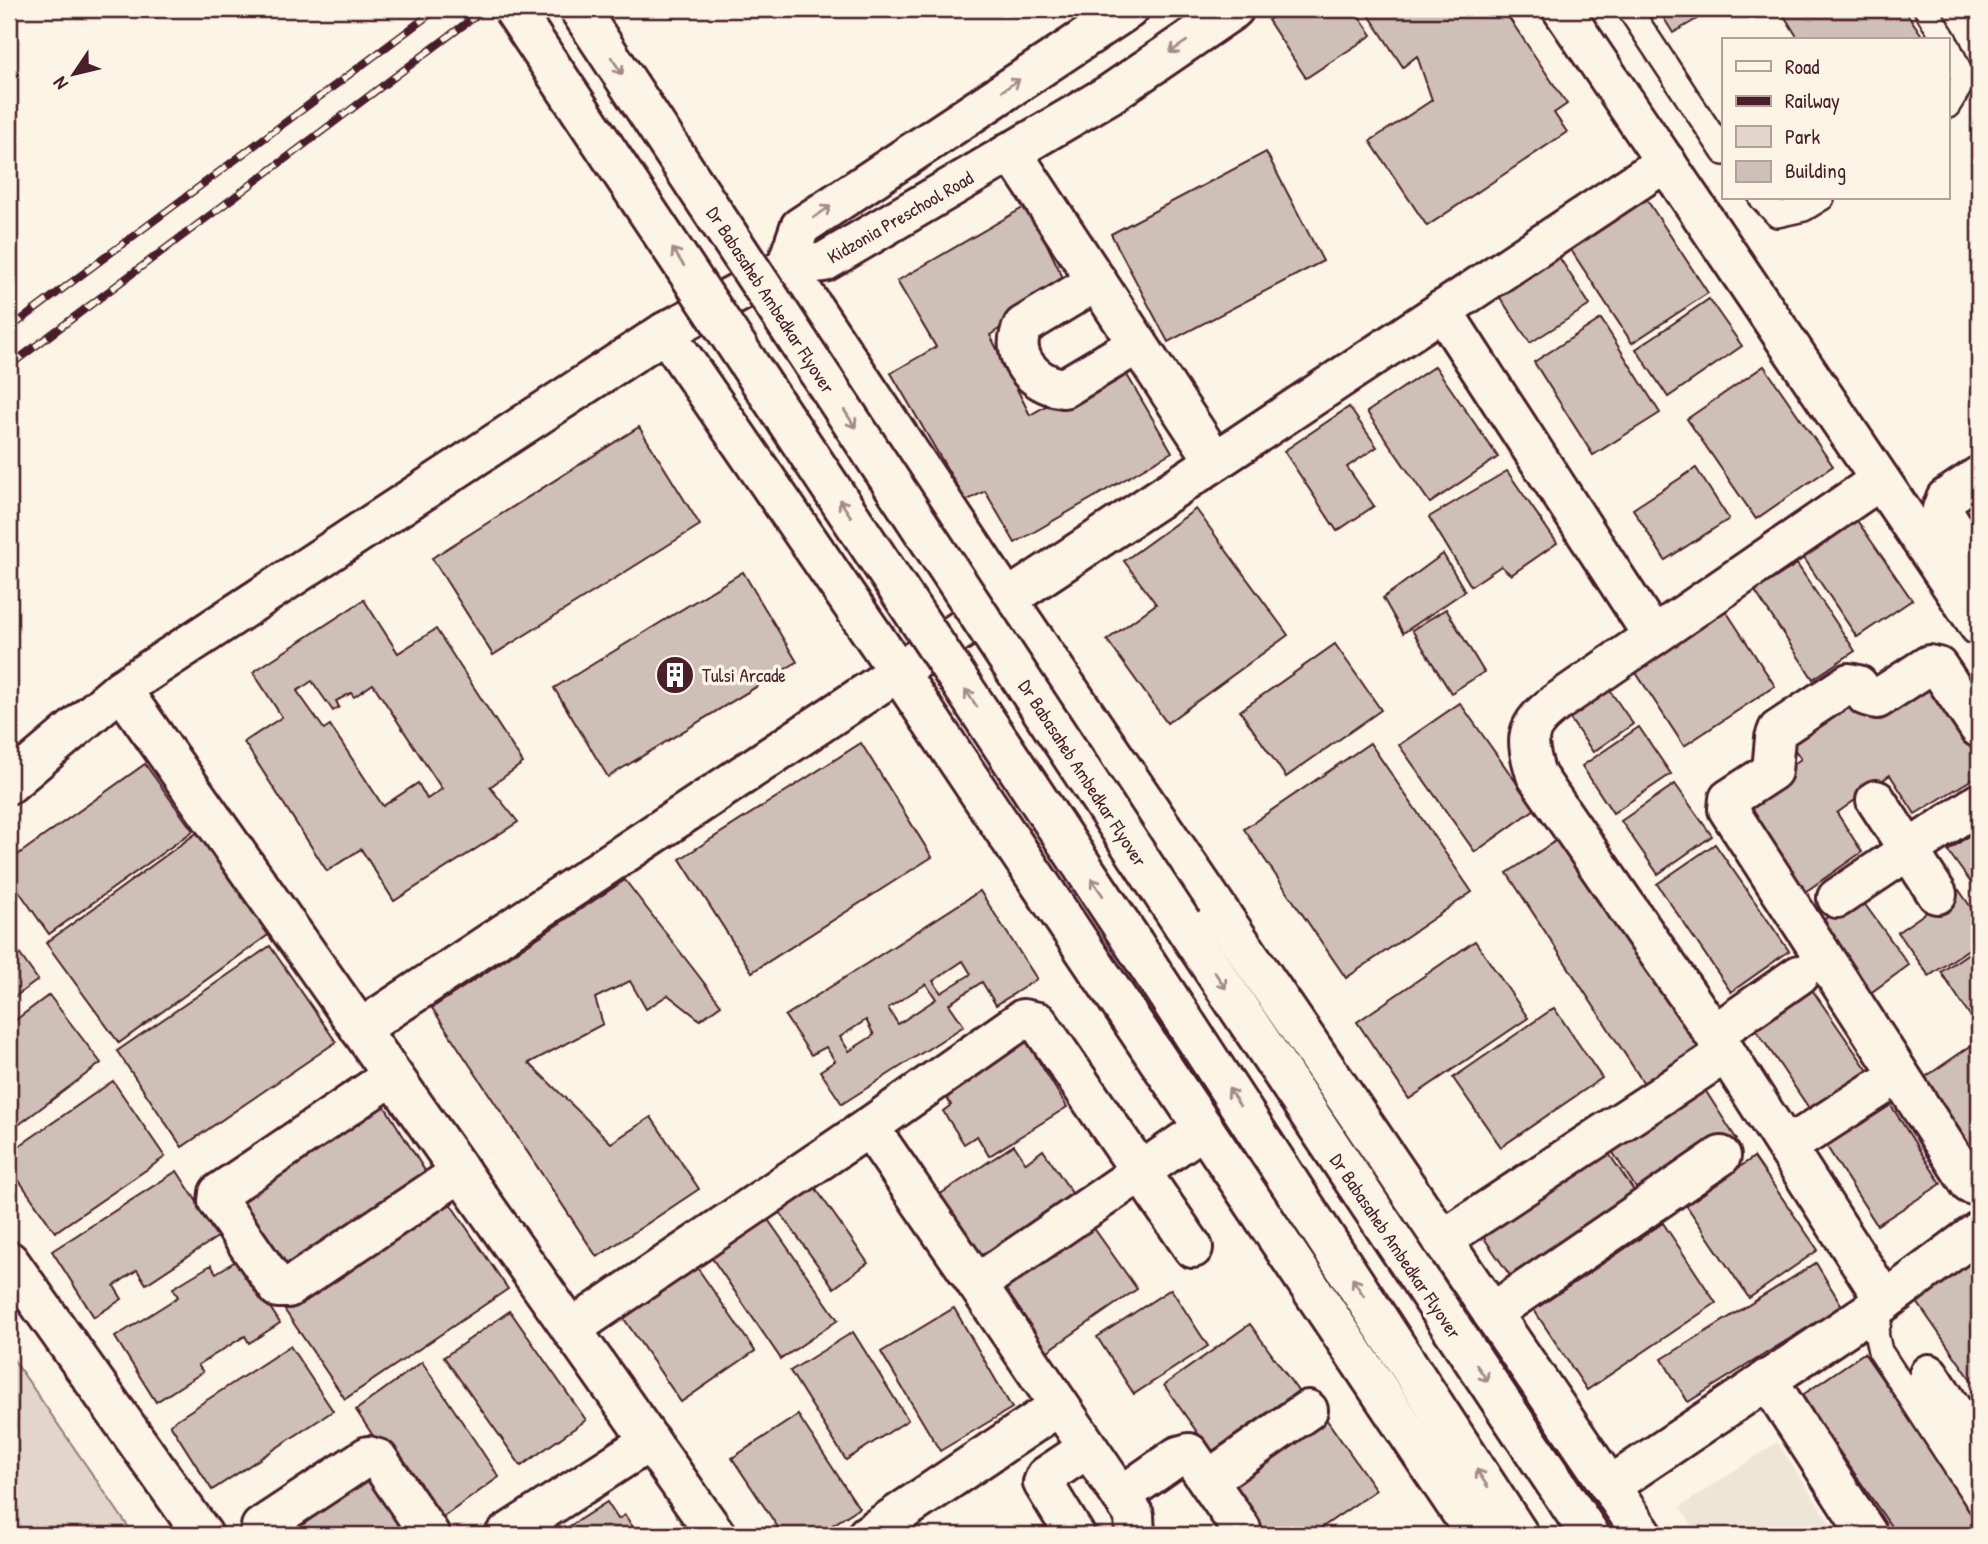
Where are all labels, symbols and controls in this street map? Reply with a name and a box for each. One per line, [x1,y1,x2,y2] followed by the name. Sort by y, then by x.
[38,38,108,108] north arrow
[1722,38,1950,200] legend
[1169,40,1188,54] one-way arrow
[1785,52,1819,81] text: Road
[610,56,624,75] one-way arrow
[47,72,74,95] text: N
[1001,78,1020,93] one-way arrow
[1785,86,1840,115] text: Railway
[1785,122,1820,151] text: Park
[1785,156,1846,185] text: Building
[822,164,978,269] street label: Kidzonia Preschool Road
[701,202,842,399] street label: Dr Babasaheb Ambedkar Flyover
[812,205,831,220] one-way arrow
[671,248,686,267] one-way arrow
[843,409,857,429] one-way arrow
[838,499,852,518] one-way arrow
[654,654,696,696] building icon: Tulsi Arcade
[702,662,786,688] place label: Tulsi Arcade
[1013,675,1154,872] street label: Dr Babasaheb Ambedkar Flyover
[964,688,978,708] one-way arrow
[1089,878,1104,897] one-way arrow
[1212,970,1227,989] one-way arrow
[1226,1087,1240,1107] one-way arrow
[1324,1148,1468,1344] street label: Dr Babasaheb Ambedkar Flyover
[1350,1278,1364,1298] one-way arrow
[1475,1363,1489,1383] one-way arrow
[1474,1469,1489,1488] one-way arrow

